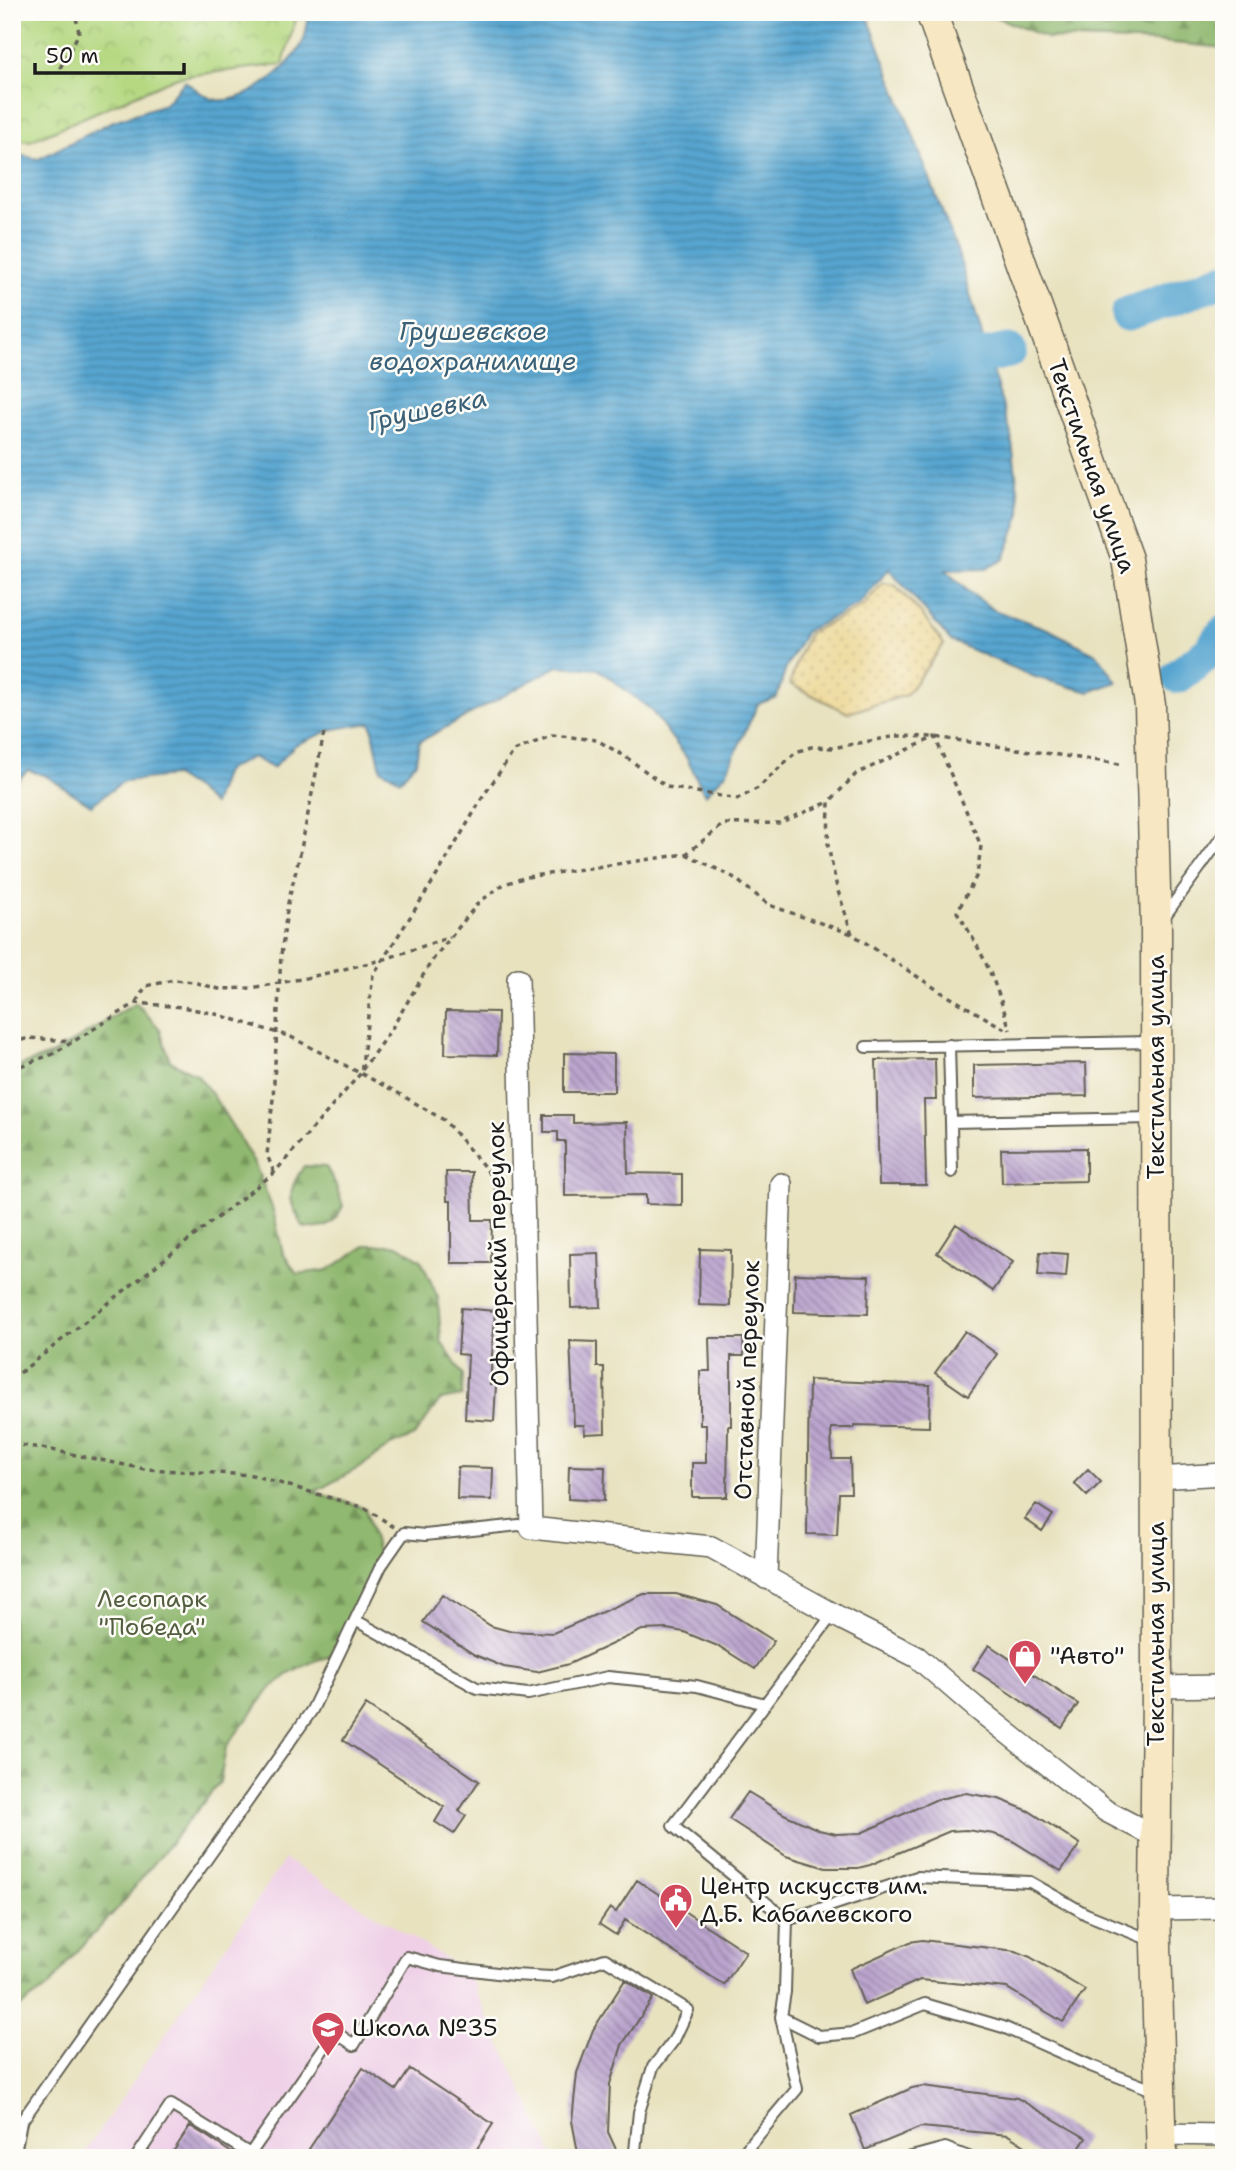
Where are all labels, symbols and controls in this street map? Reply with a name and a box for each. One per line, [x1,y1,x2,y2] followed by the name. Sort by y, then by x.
[35,32,184,76] scale bar
[46,42,99,70] text: 50 m
[369,313,577,378] water label: Грушевское водохранилище
[1040,355,1144,578] street label: Текстильная улица
[364,379,490,439] water label: Грушевка
[1140,955,1172,1179] street label: Текстильная улица
[480,1121,516,1387] street label: Офицерский переулок
[727,1259,767,1500] street label: Отставной переулок
[1140,1522,1172,1746] street label: Текстильная улица
[97,1583,207,1643] park label: Лесопарк "Победа"
[1006,1637,1044,1686] shop icon: "Авто"
[1050,1640,1125,1672] place label: "Авто"
[700,1870,928,1930] place label: Центр искусств им. Д.Б. Кабалевского
[657,1881,695,1930] public building icon: Центр искусств им. Д.Б. Кабалевского
[309,2009,347,2058] school or university icon: Школа №35
[352,2012,498,2044] place label: Школа №35

